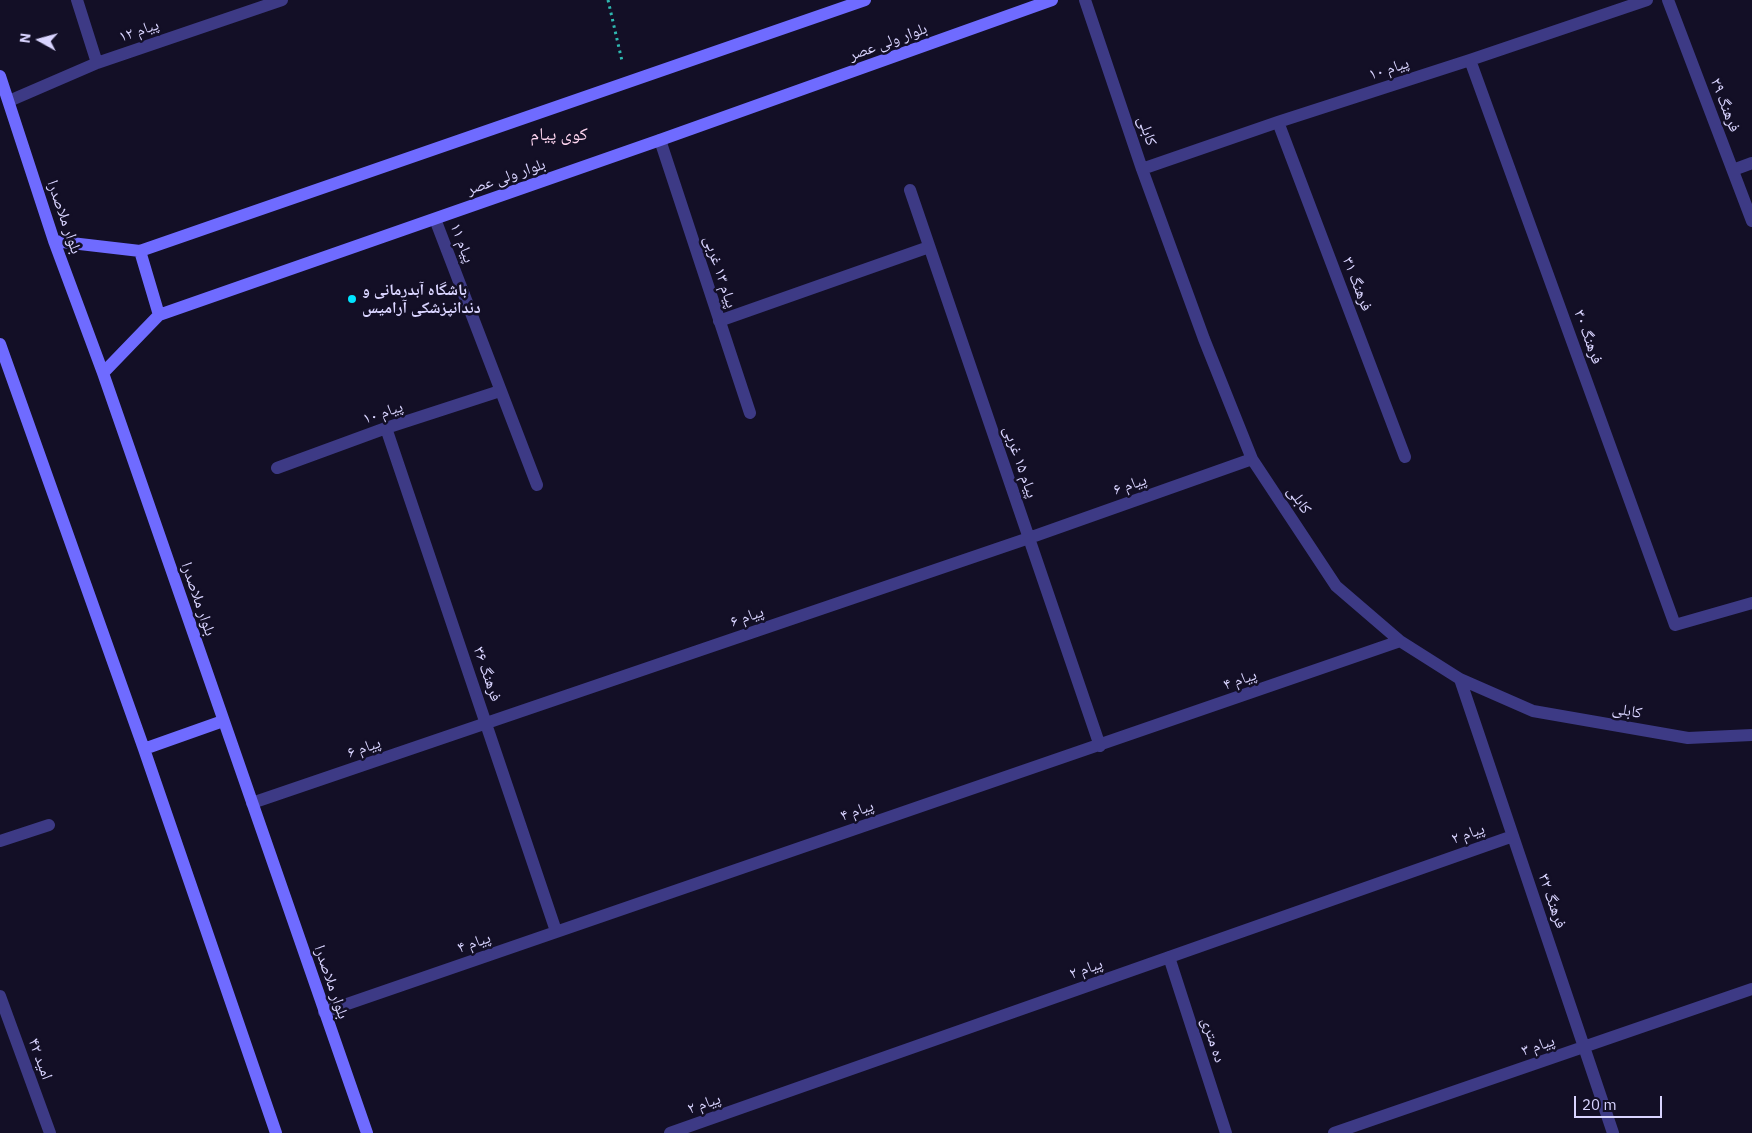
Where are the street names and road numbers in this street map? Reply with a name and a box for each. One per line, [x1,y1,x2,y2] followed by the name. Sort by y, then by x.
[116,15,162,47] street label: پیام ۱۲
[846,19,930,65] street label: بلوار ولی عصر
[1366,53,1412,85] street label: پیام ۱۰
[1706,75,1744,135] street label: فرهنگ ۲۹
[1133,114,1161,148] street label: کابلی
[464,155,548,199] street label: بلوار ولی عصر
[42,178,86,256] street label: بلوار ملاصدرا
[446,220,478,266] street label: پیام ۱۱
[699,233,741,311] street label: پیام ۱۳ غربی
[1338,254,1376,314] street label: فرهنگ ۳۱
[1569,307,1607,367] street label: فرهنگ ۳۰
[360,397,406,429] street label: پیام ۱۰
[999,423,1041,501] street label: پیام ۱۵ غربی
[1111,470,1149,500] street label: پیام ۶
[1283,482,1315,518] street label: کابلی
[176,560,220,638] street label: بلوار ملاصدرا
[728,602,766,632] street label: پیام ۶
[469,644,505,704] street label: فرهنگ ۳۶
[1221,665,1259,695] street label: پیام ۴
[1611,699,1643,723] street label: کابلی
[345,733,383,763] street label: پیام ۶
[838,796,876,826] street label: پیام ۴
[1449,819,1487,849] street label: پیام ۲
[1534,871,1570,931] street label: فرهنگ ۳۲
[455,928,493,958] street label: پیام ۴
[309,943,353,1021] street label: بلوار ملاصدرا
[1067,954,1105,984] street label: پیام ۲
[1197,1015,1229,1065] street label: ده متری
[1519,1031,1557,1061] street label: پیام ۳
[24,1036,56,1082] street label: امید ۴۲
[685,1089,723,1119] street label: پیام ۲

